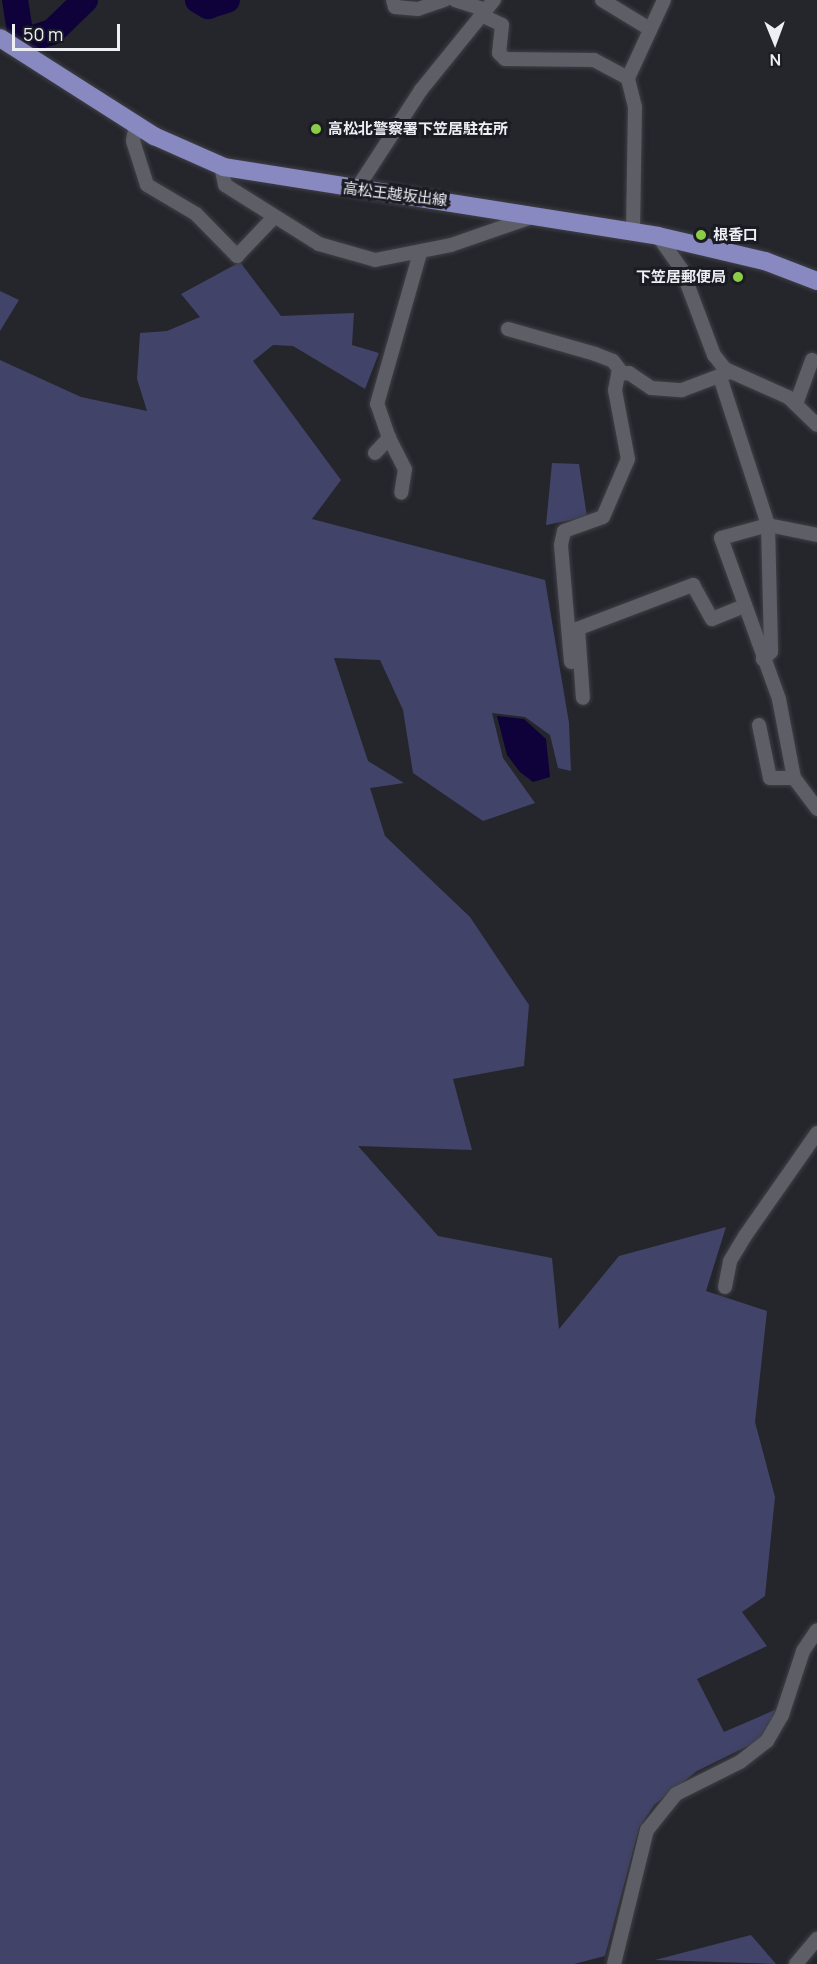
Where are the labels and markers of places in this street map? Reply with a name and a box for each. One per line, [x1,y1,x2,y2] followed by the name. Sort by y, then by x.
[328,120,508,138] place label: 高松北警察署下笠居駐在所
[309,122,323,136] marker: 高松北警察署下笠居駐在所
[713,226,758,244] place label: 根香口
[694,228,708,242] marker: 根香口
[636,268,726,286] place label: 下笠居郵便局
[731,270,745,284] marker: 下笠居郵便局

